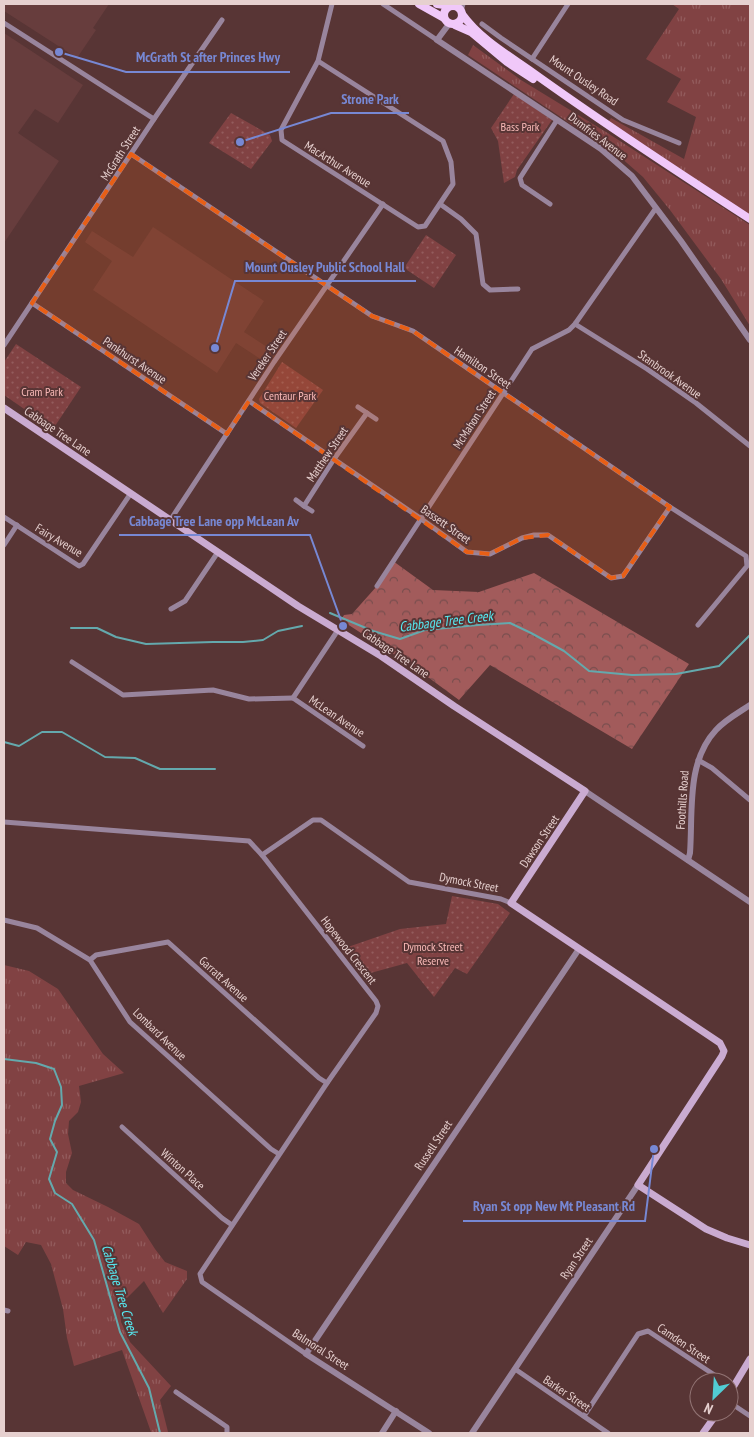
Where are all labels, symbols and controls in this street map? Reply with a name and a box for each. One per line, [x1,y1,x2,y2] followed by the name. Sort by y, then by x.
[126,43,290,72] callout: McGrath St after Princes Hwy
[136,48,280,66] text: McGrath St after Princes Hwy
[547,51,621,109] street label: Mount Ousley Road
[331,84,409,113] callout: Strone Park
[341,90,399,108] text: Strone Park
[566,109,630,163] street label: Dumfries Avenue
[501,119,540,134] park label: Bass Park
[97,122,144,183] street label: McGrath Street
[302,138,374,190] street label: MacArthur Avenue
[235,252,416,281] callout: Mount Ousley Public School Hall
[245,258,406,276] text: Mount Ousley Public School Hall
[244,326,290,384] street label: Vereker Street
[100,333,170,387] street label: Pankhurst Avenue
[452,342,515,392] street label: Hamilton Street
[635,347,705,401] street label: Stanbrook Avenue
[21,384,63,399] park label: Cram Park
[449,386,499,451] street label: McMahon Street
[264,388,317,403] park label: Centaur Park
[22,403,94,459] street label: Cabbage Tree Lane
[303,423,351,484] street label: Matthew Street
[418,501,474,547] street label: Bassett Street
[119,506,310,535] callout: Cabbage Tree Lane opp McLean Av
[129,512,299,530] text: Cabbage Tree Lane opp McLean Av
[33,520,85,560] street label: Fairy Avenue
[398,606,495,636] water label: Cabbage Tree Creek
[360,625,432,681] street label: Cabbage Tree Lane
[306,692,368,740] street label: McLean Avenue
[672,770,692,830] street label: Foothills Road
[516,811,562,870] street label: Dawson Street
[438,869,500,895] street label: Dymock Street
[318,913,381,987] street label: Hopewood Crescent
[403,939,464,968] park label: Dymock Street Reserve
[196,953,252,1005] street label: Garratt Avenue
[130,1005,190,1063] street label: Lombard Avenue
[411,1117,456,1173] street label: Russell Street
[158,1145,208,1193] street label: Winton Place
[463,1192,645,1221] callout: Ryan St opp New Mt Pleasant Rd
[473,1197,635,1215] text: Ryan St opp New Mt Pleasant Rd
[557,1234,596,1282] street label: Ryan Street
[98,1242,143,1339] water label: Cabbage Tree Creek
[655,1320,714,1367] street label: Camden Street
[290,1325,353,1373] street label: Balmoral Street
[540,1372,594,1415] street label: Barker Street
[689,1372,739,1422] north arrow
[701,1399,716,1419] text: N

